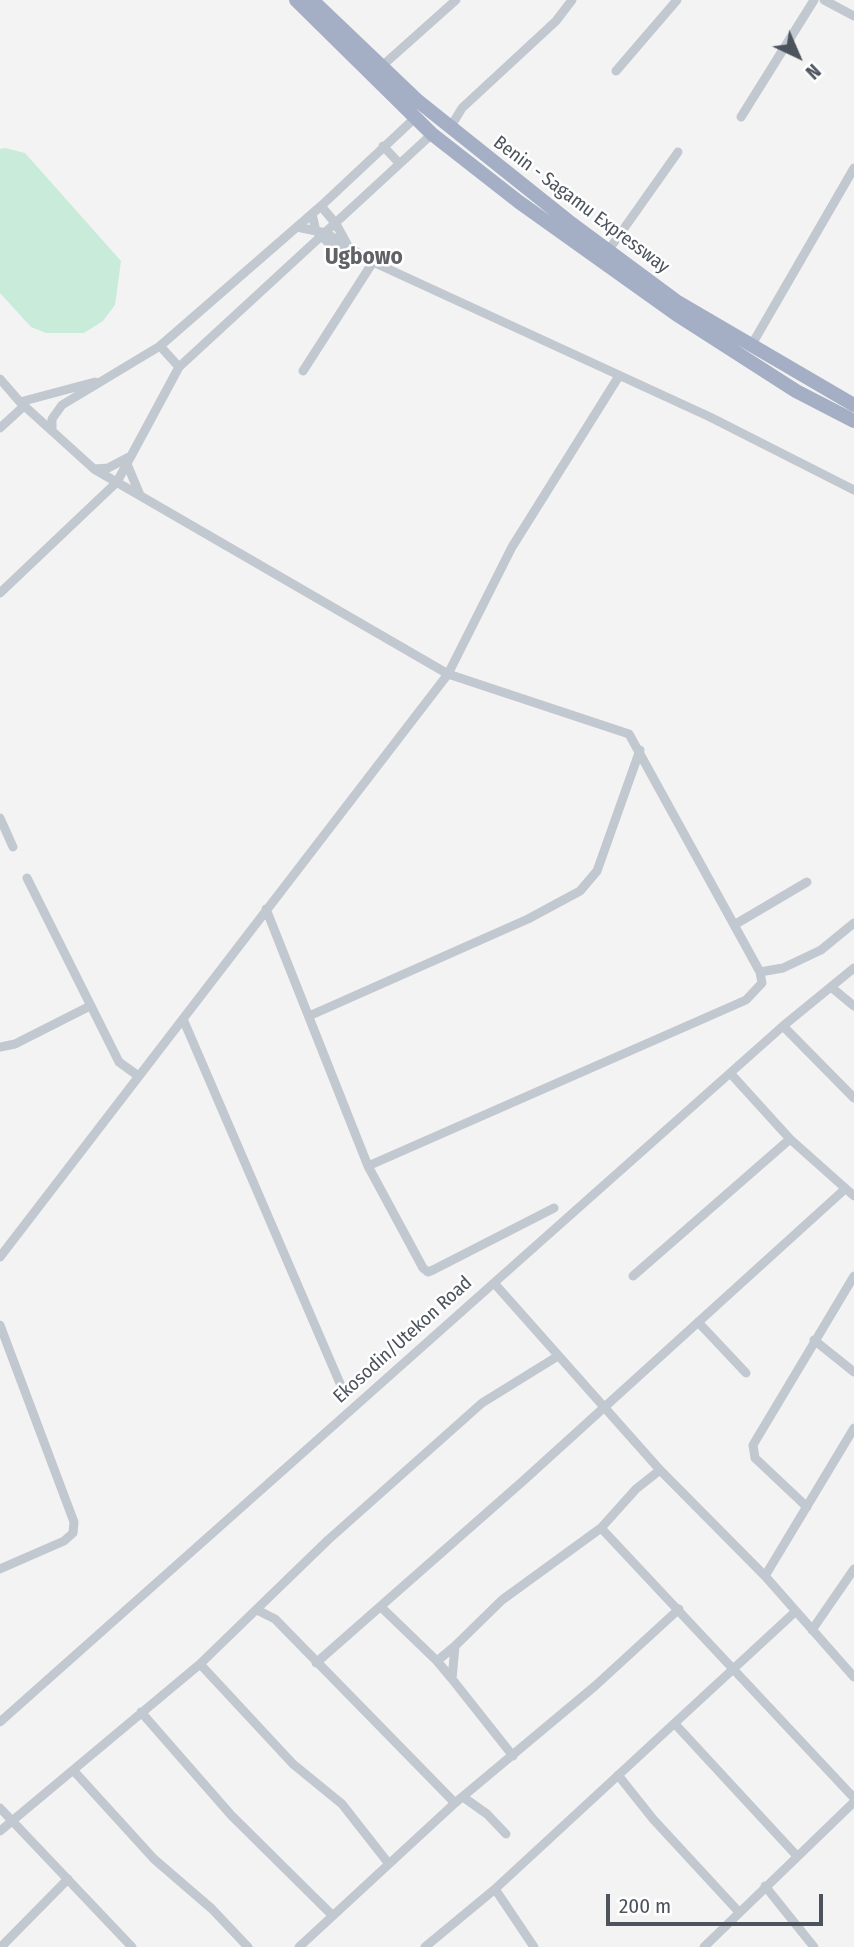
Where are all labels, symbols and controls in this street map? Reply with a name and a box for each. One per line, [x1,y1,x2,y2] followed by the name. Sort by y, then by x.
[763,21,833,91] north arrow
[801,59,825,84] text: N
[489,131,673,279] street label: Benin - Sagamu Expressway
[325,244,403,272] district label: Ugbowo
[329,1272,477,1408] street label: Ekosodin/Utekon Road
[609,1881,826,1925] scale bar
[619,1893,671,1919] text: 200 m

